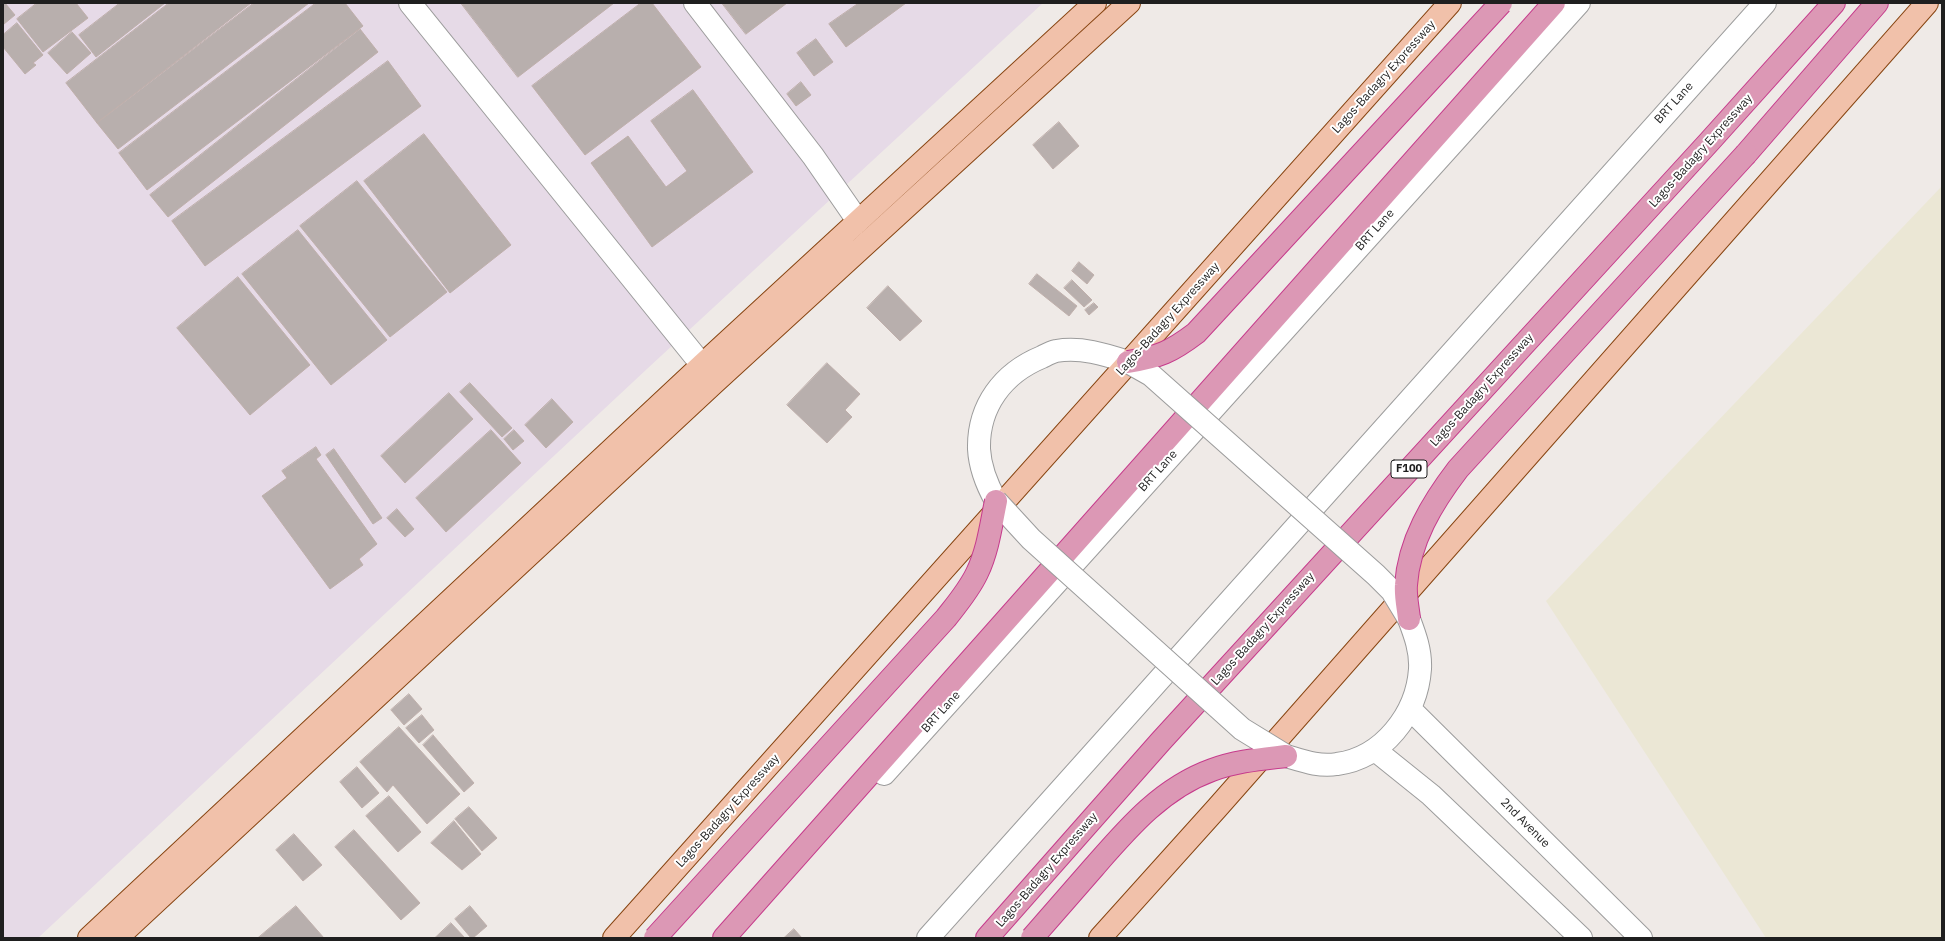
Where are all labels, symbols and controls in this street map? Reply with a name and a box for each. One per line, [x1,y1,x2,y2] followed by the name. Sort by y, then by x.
[1329,18,1439,136] street label: Lagos-Badagry Expressway
[1652,79,1696,127] street label: BRT Lane
[1646,92,1756,210] street label: Lagos-Badagry Expressway
[1353,206,1397,254] street label: BRT Lane
[1113,260,1223,378] street label: Lagos-Badagry Expressway
[1427,331,1537,449] street label: Lagos-Badagry Expressway
[1136,447,1180,495] street label: BRT Lane
[1391,460,1427,478] road number: F100
[1208,570,1318,688] street label: Lagos-Badagry Expressway
[919,688,963,736] street label: BRT Lane
[673,752,783,870] street label: Lagos-Badagry Expressway
[1497,795,1553,851] street label: 2nd Avenue
[993,810,1101,930] street label: Lagos-Badagry Expressway

